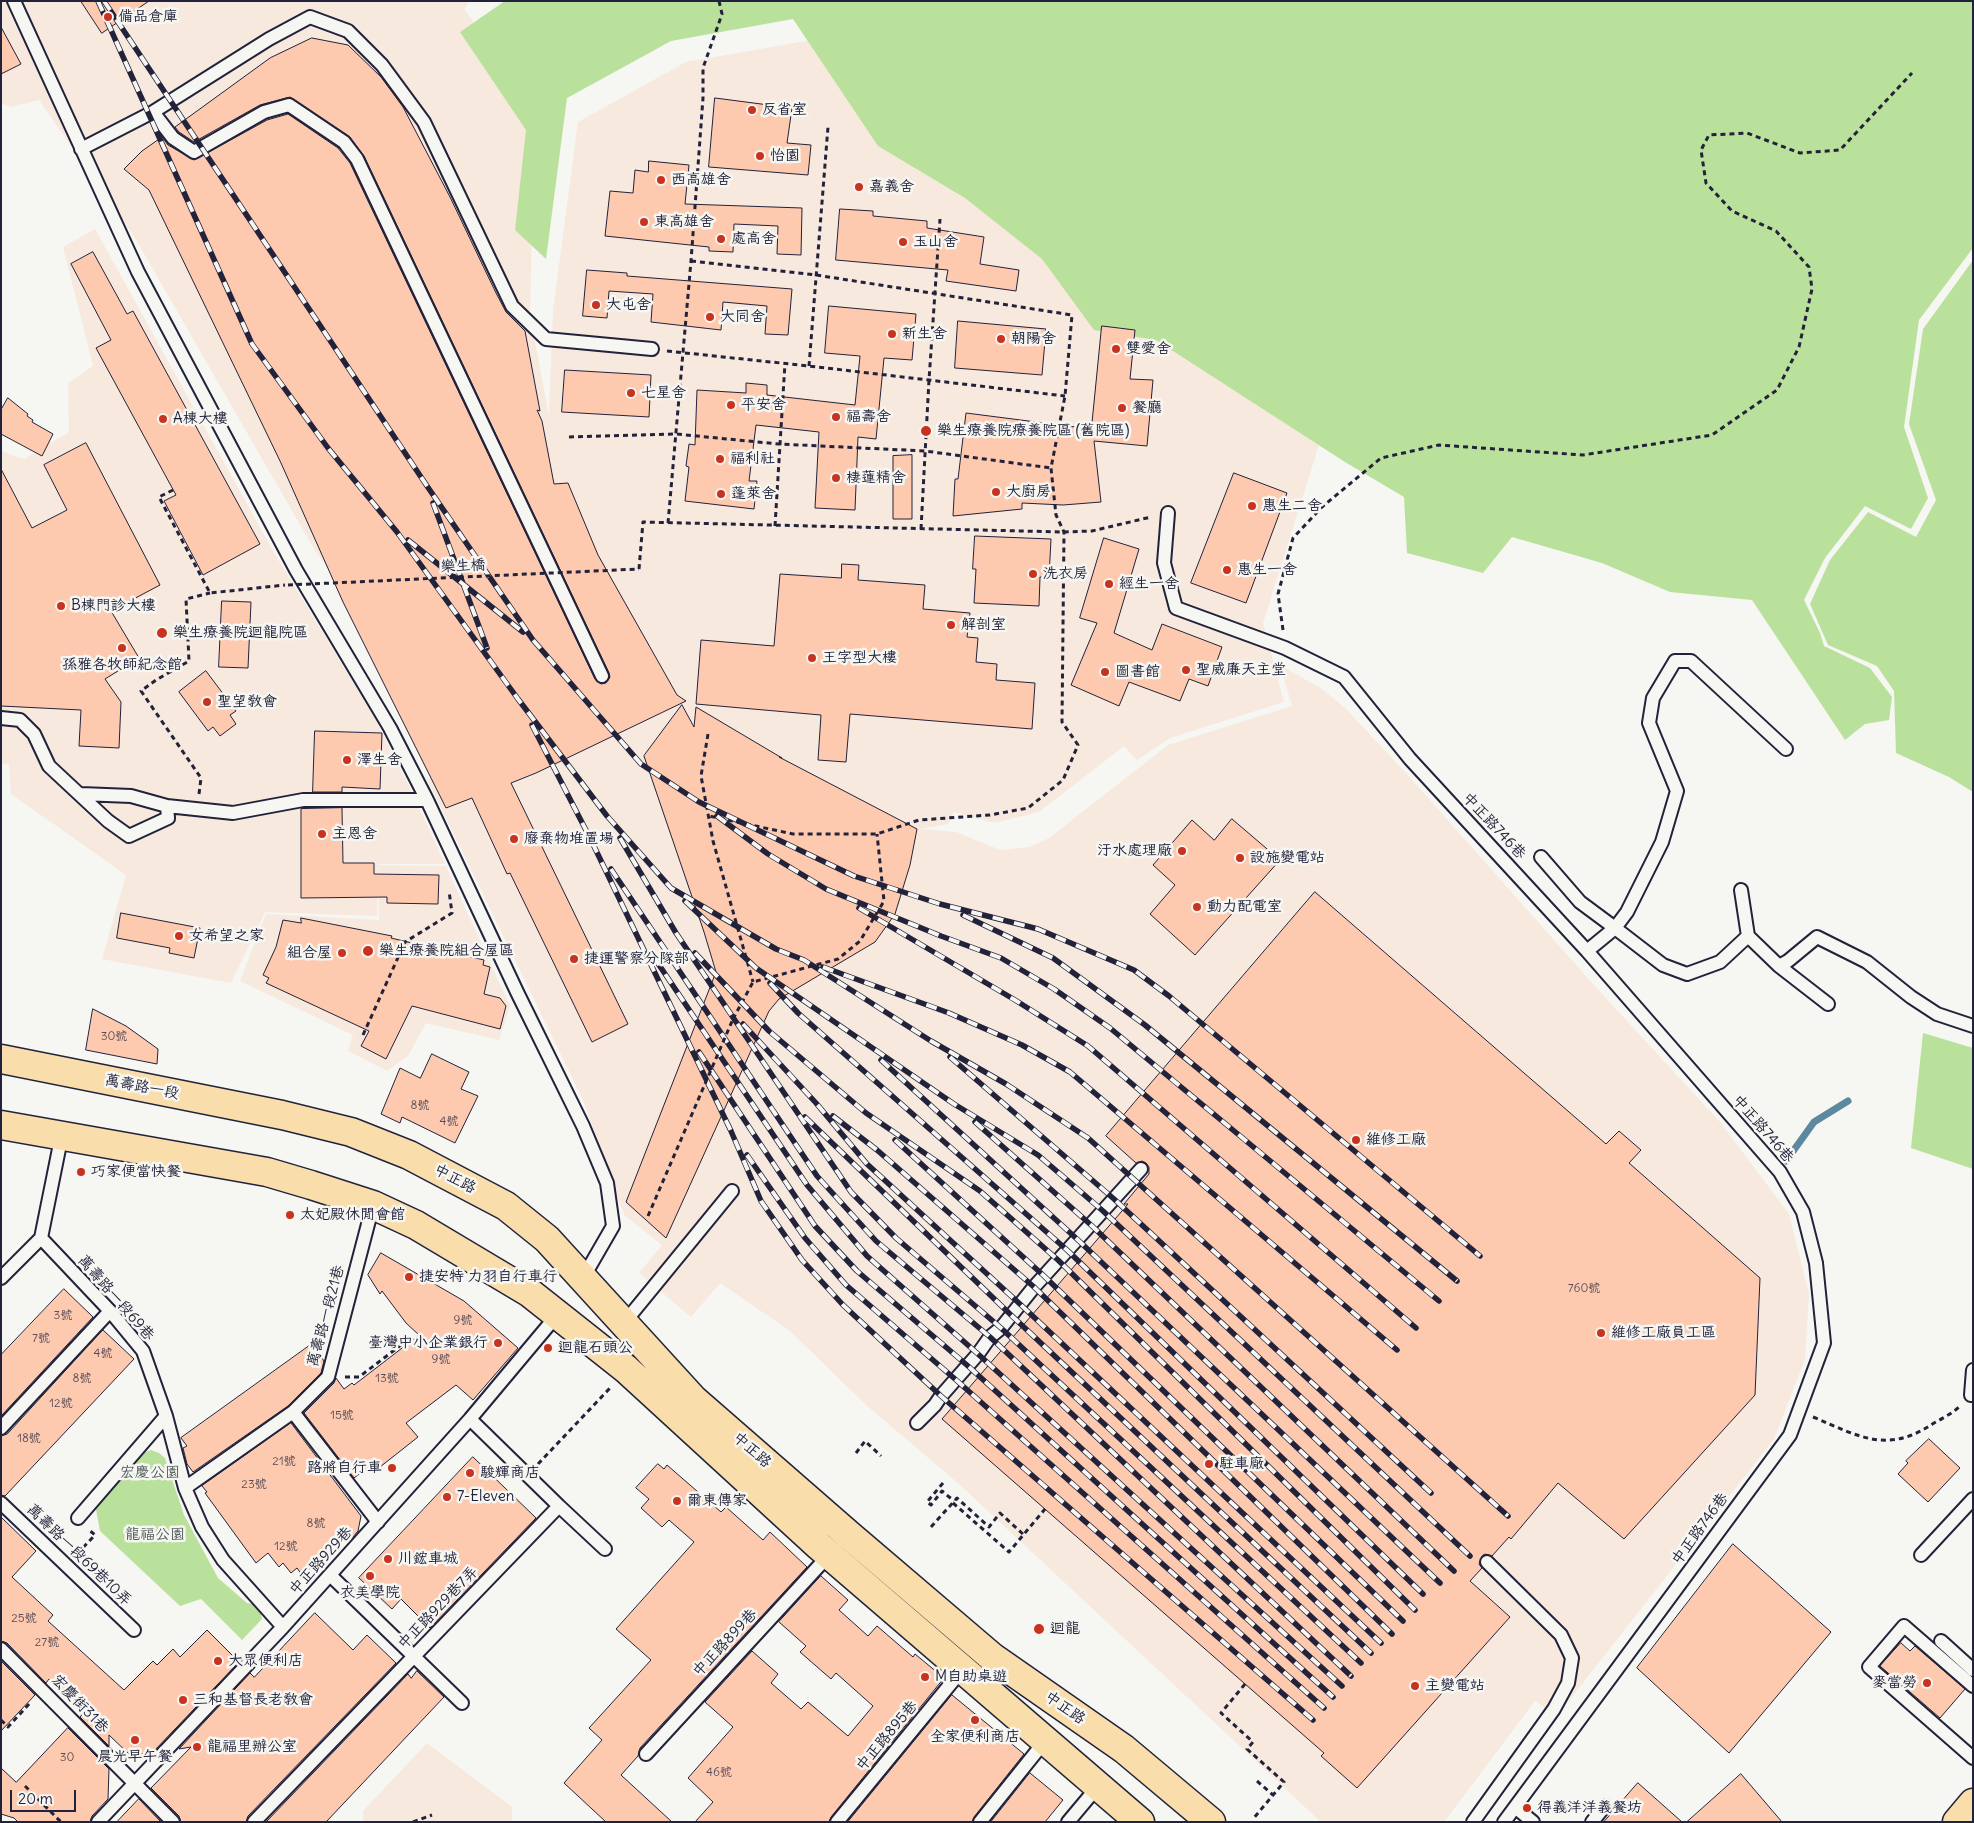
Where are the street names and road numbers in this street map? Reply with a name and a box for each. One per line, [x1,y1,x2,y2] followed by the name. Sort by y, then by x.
[440,556,486,576] street label: 樂生橋
[1459,789,1529,863] street label: 中正路746巷
[103,1071,181,1103] street label: 萬壽路一段
[1729,1091,1797,1167] street label: 中正路746巷
[431,1160,479,1198] street label: 中正路
[74,1252,158,1344] street label: 萬壽路一段69巷
[304,1263,348,1369] street label: 萬壽路一段21巷
[729,1428,775,1472] street label: 中正路
[1668,1490,1732,1568] street label: 中正路746巷
[23,1501,135,1609] street label: 萬壽路一段69巷10弄
[286,1523,356,1599] street label: 中正路929巷
[394,1563,482,1653] street label: 中正路929巷7弄
[689,1605,761,1681] street label: 中正路899巷
[48,1671,112,1737] street label: 宏慶街31巷
[1041,1688,1089,1728] street label: 中正路
[853,1697,921,1775] street label: 中正路895巷

